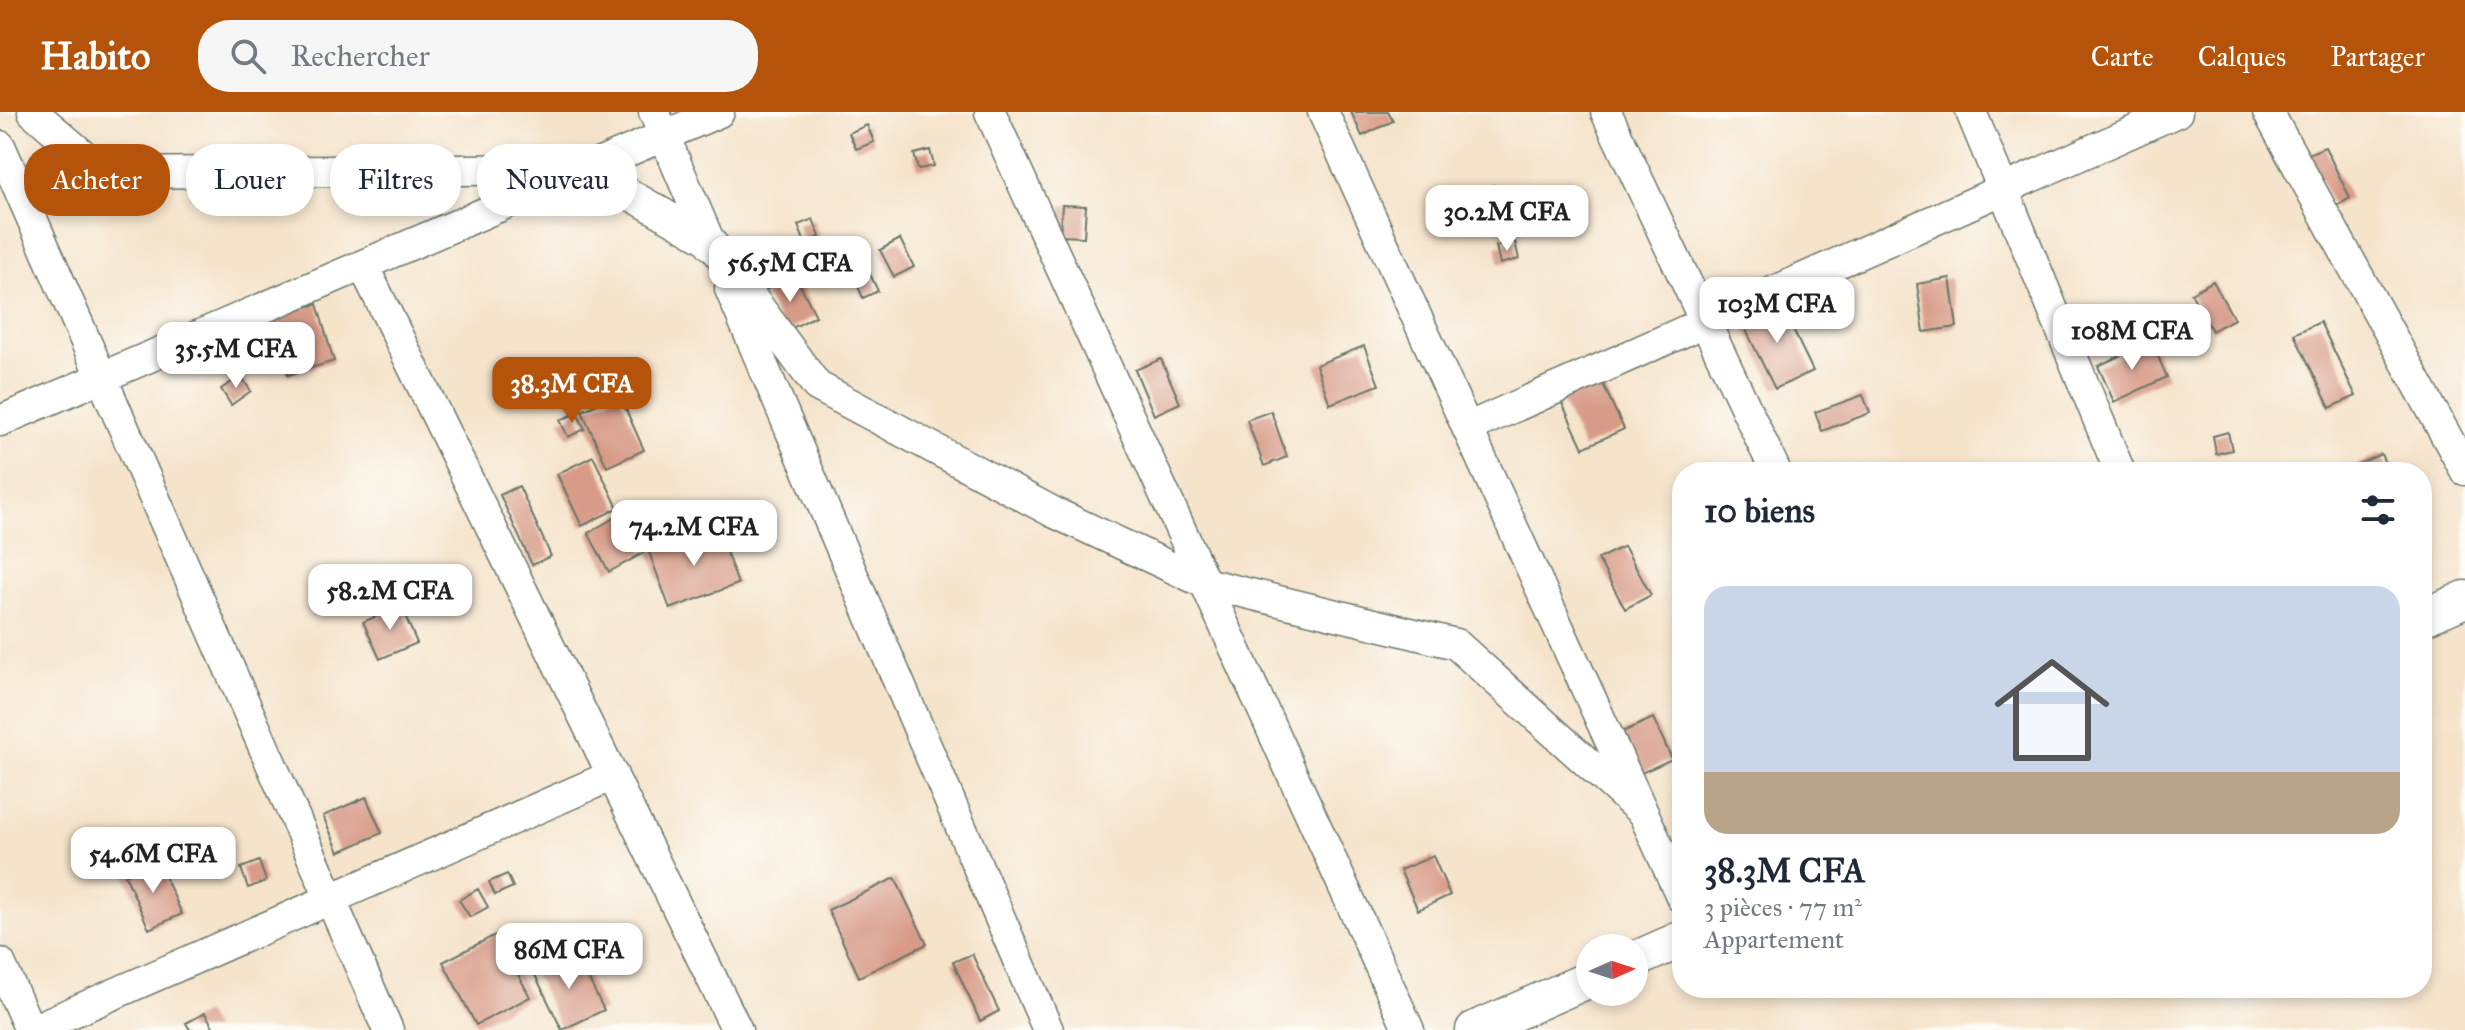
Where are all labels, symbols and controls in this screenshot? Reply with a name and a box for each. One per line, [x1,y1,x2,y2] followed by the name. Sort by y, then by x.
[198,20,758,92] search box
[40,33,150,79] text: Habito
[226,34,270,78] icon: search
[290,38,430,74] text: Rechercher
[2091,39,2154,74] text: Carte
[2198,39,2286,74] text: Calques
[2330,39,2425,74] text: Partager
[24,144,170,216] chip: Acheter
[186,144,314,216] chip: Louer
[330,144,461,216] chip: Filtres
[477,144,637,216] chip: Nouveau
[1415,185,1599,253] pin: 30.2M CFA
[1443,195,1571,227] text: 30.2M CFA
[698,236,882,304] pin: 56.5M CFA
[727,246,853,278] text: 56.5M CFA
[1694,277,1860,345] pin: 103M CFA
[1717,287,1837,319] text: 103M CFA
[2049,304,2215,372] pin: 108M CFA
[2071,314,2193,346] text: 108M CFA
[144,322,328,390] pin: 35.5M CFA
[175,332,297,364] text: 35.5M CFA
[480,357,664,425] pin: 38.3M CFA
[510,367,634,399] text: 38.3M CFA
[2356,488,2400,532] icon: filters
[1704,490,1815,531] text: 10 biens
[602,500,786,568] pin: 74.2M CFA
[629,510,759,542] text: 74.2M CFA
[298,564,482,632] pin: 58.2M CFA
[326,574,454,606] text: 58.2M CFA
[1980,638,2124,782] icon: home
[61,827,245,895] pin: 54.6M CFA
[89,837,217,869] text: 54.6M CFA
[1704,850,1865,891] text: 38.3M CFA
[1704,891,1862,923] text: 3 pièces · 77 m²
[495,923,643,991] pin: 86M CFA
[1704,923,1844,955] text: Appartement
[514,933,624,965] text: 86M CFA
[1576,934,1648,1006] north arrow
[1576,934,1648,1006] map controls

